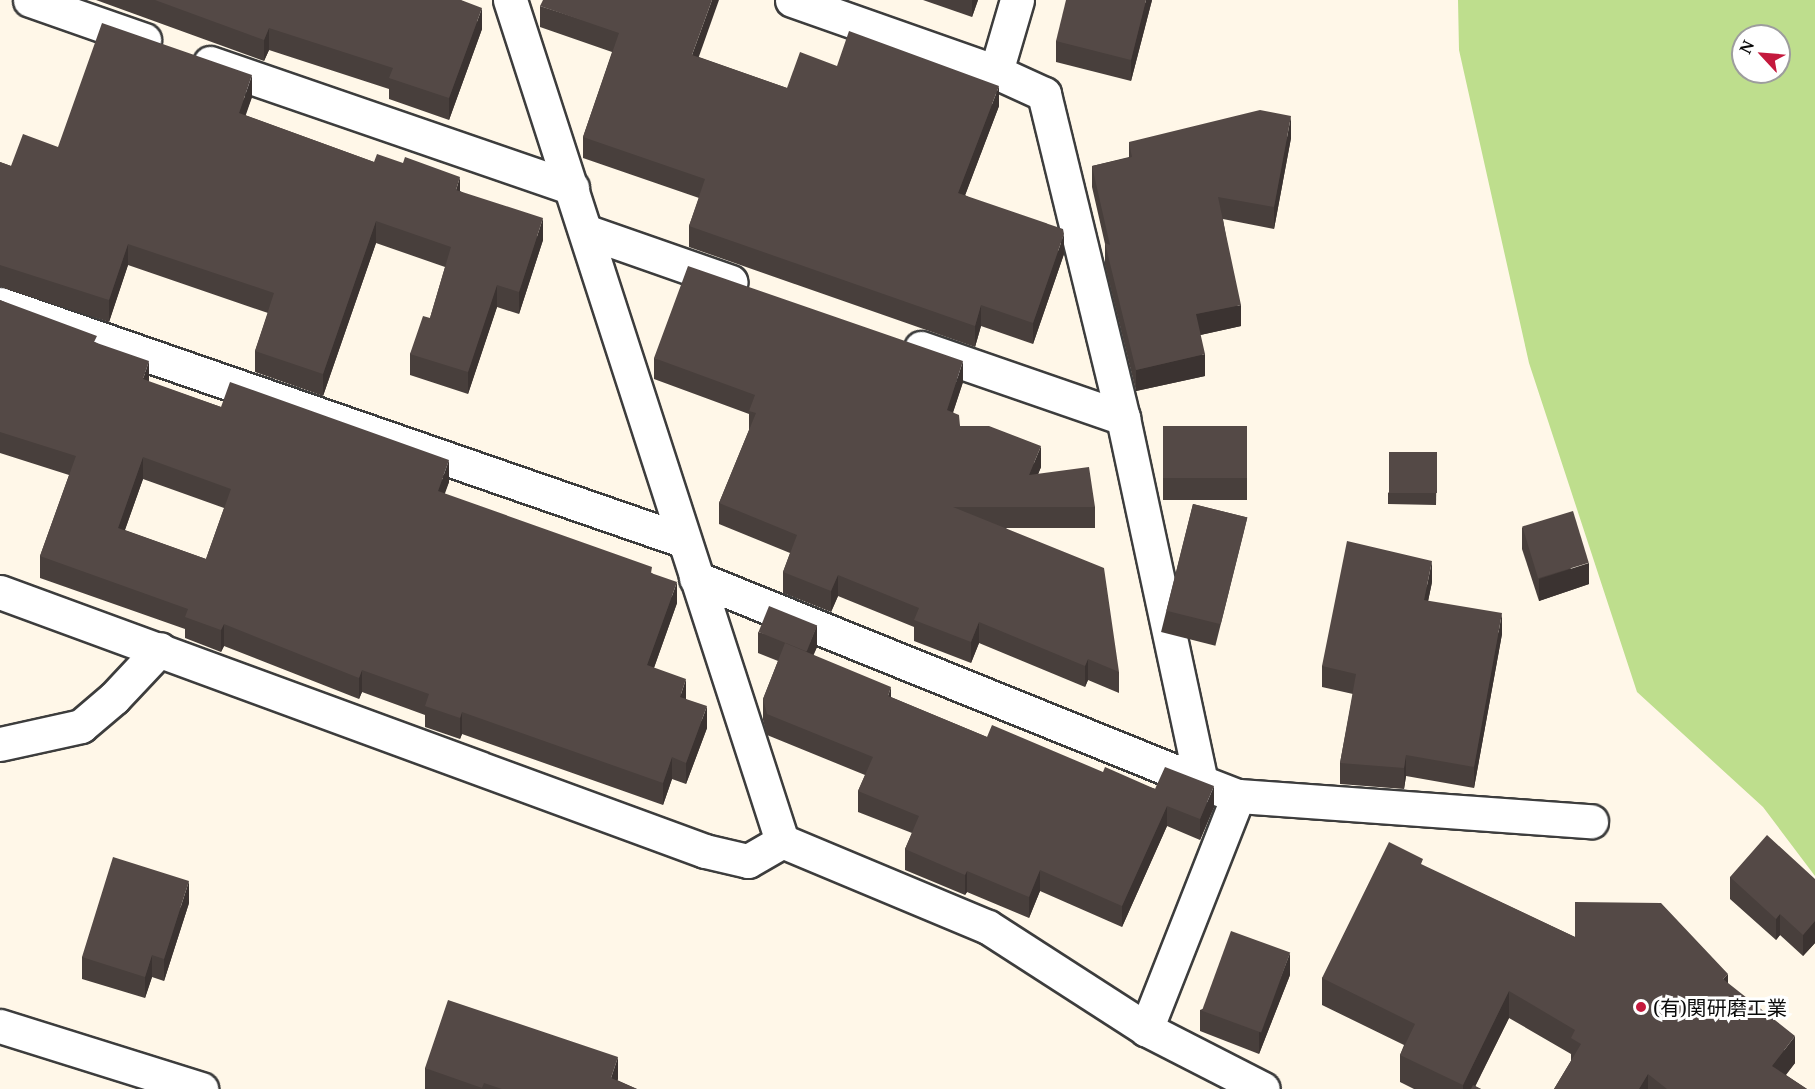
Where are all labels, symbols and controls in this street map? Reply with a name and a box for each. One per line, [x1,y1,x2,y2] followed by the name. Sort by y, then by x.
[1731,24,1791,84] north arrow
[1734,37,1759,57] text: N
[1653,995,1787,1019] place label: (有)関研磨工業
[1634,1000,1648,1014] marker: (有)関研磨工業

